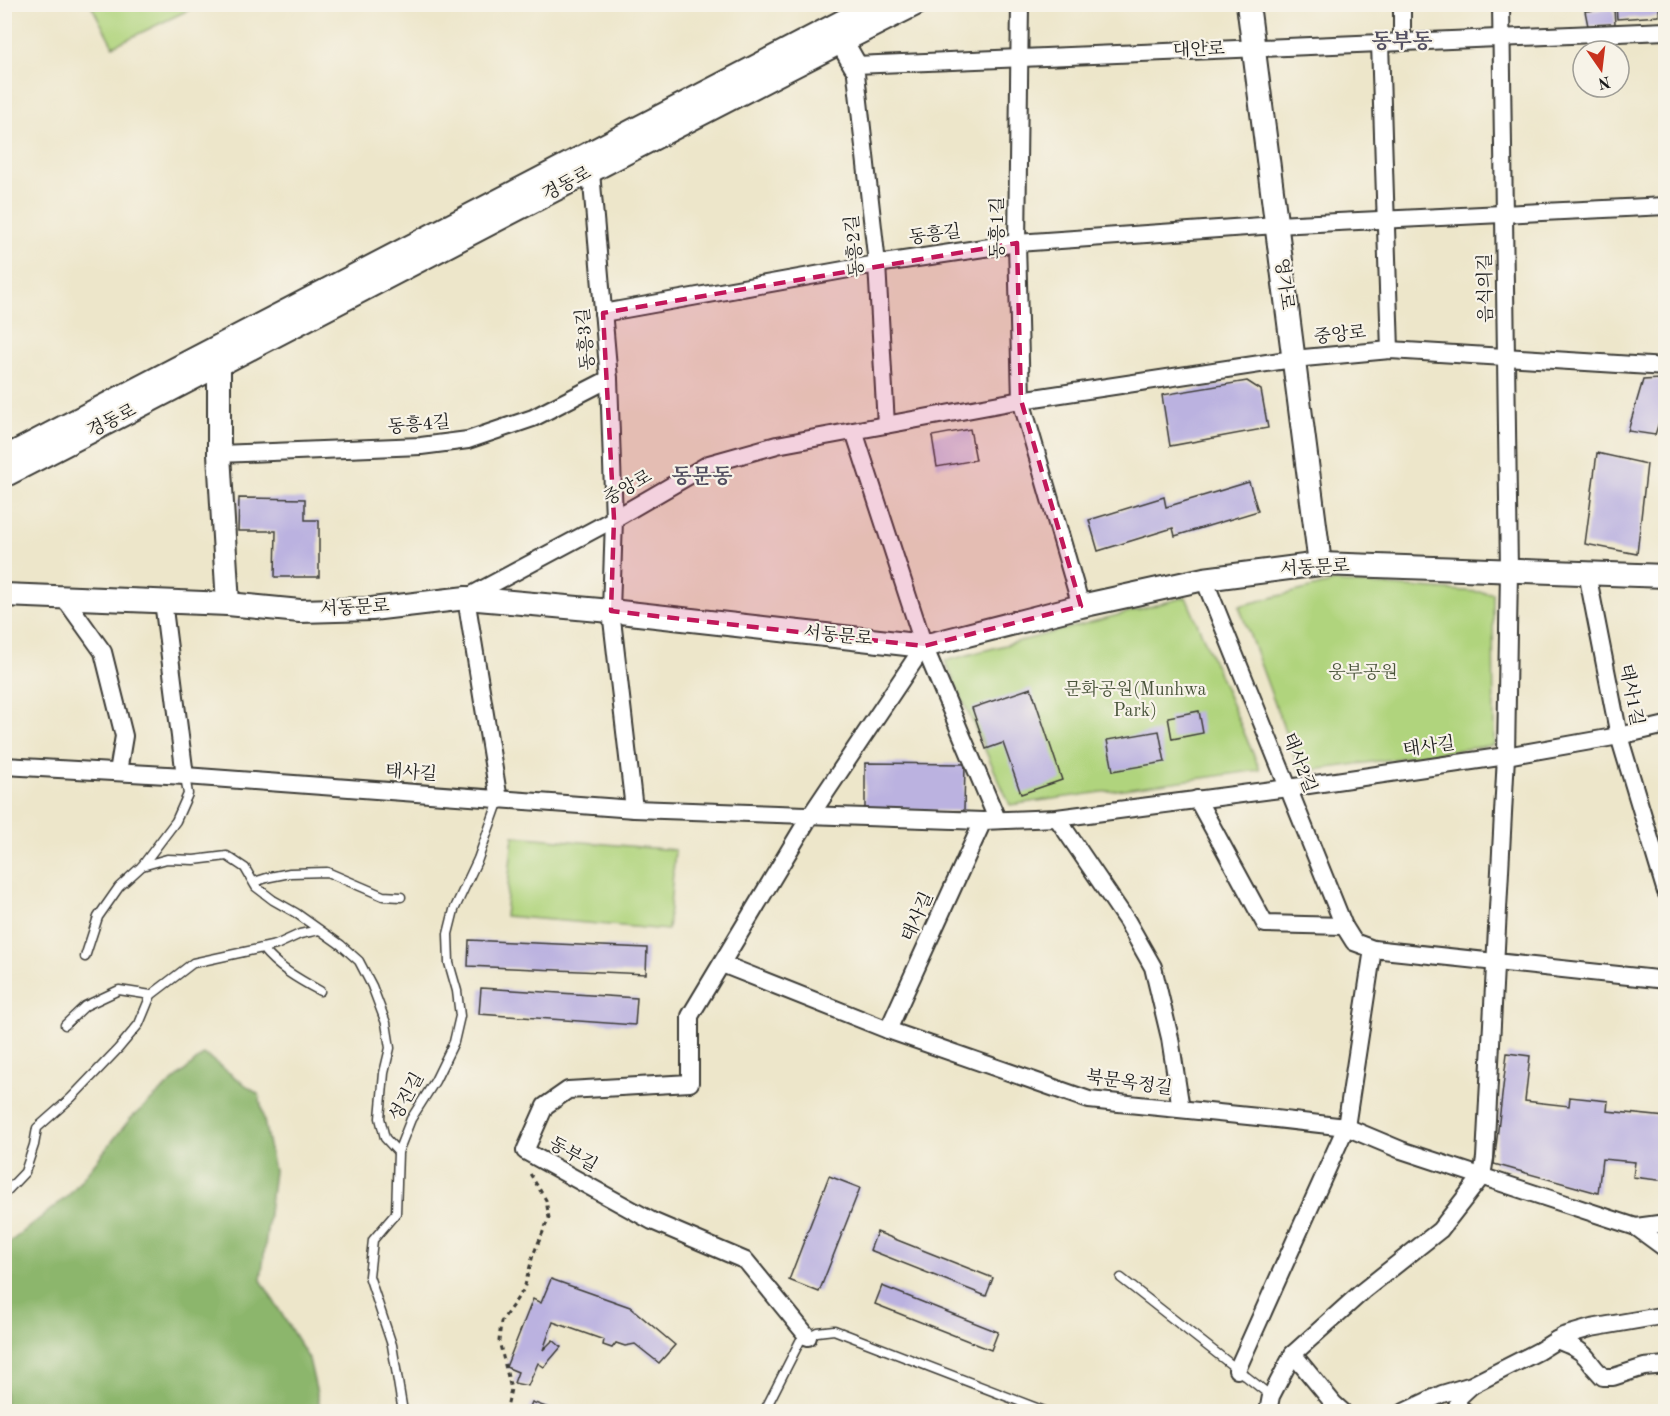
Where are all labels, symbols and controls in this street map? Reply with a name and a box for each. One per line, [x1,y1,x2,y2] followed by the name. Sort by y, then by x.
[1372,30,1432,53] district label: 동부동
[1173,39,1225,60] street label: 대안로
[1571,39,1631,99] north arrow
[1596,72,1612,91] text: N
[539,163,594,204] street label: 경동로
[987,197,1007,259] street label: 동흥1길
[841,214,867,278] street label: 동흥2길
[908,220,962,248] street label: 동흥길
[1475,253,1496,323] street label: 음식의길
[1272,257,1297,311] street label: 영가로
[572,307,598,371] street label: 동흥3길
[1313,322,1367,347] street label: 중앙로
[84,400,139,441] street label: 경동로
[387,411,451,437] street label: 동흥4길
[600,466,655,509] street label: 중앙로
[672,466,732,488] district label: 동문동
[1280,556,1350,579] street label: 서동문로
[320,596,390,619] street label: 서동문로
[802,622,874,649] street label: 서동문로
[1616,662,1647,727] street label: 태사1길
[1328,663,1398,682] park label: 웅부공원
[1064,680,1206,720] park label: 문화공원(Munhwa Park)
[1279,730,1320,795] street label: 태사2길
[1402,733,1456,760] street label: 태사길
[384,761,438,784] street label: 태사길
[898,889,937,944] street label: 태사길
[1085,1066,1174,1098] street label: 북문옥정길
[386,1069,428,1124] street label: 성진길
[546,1134,601,1176] street label: 동부길

